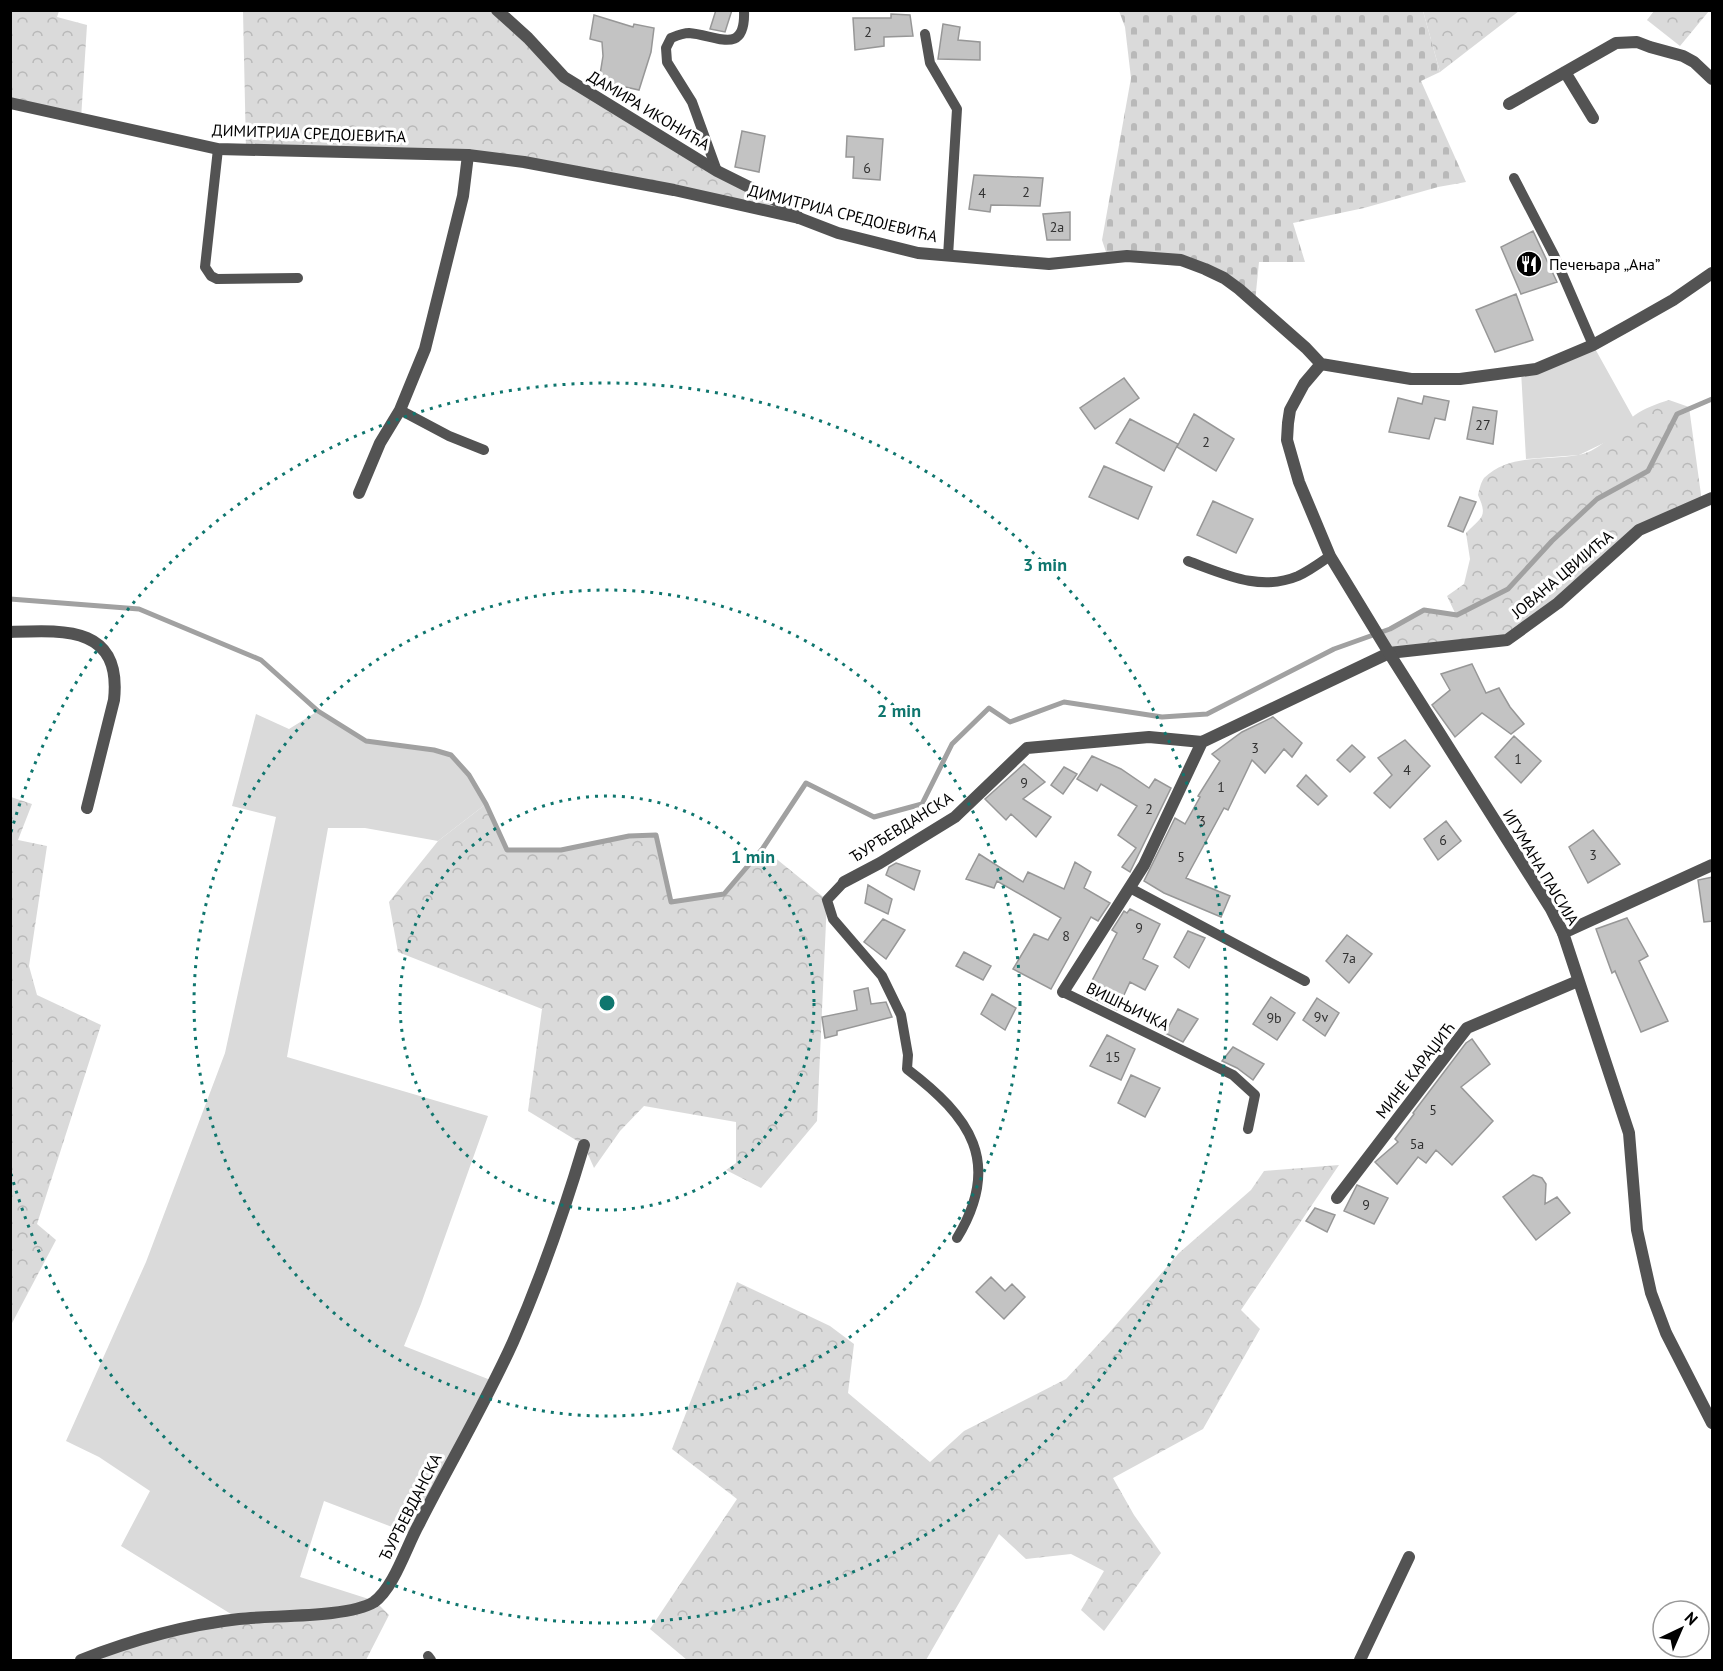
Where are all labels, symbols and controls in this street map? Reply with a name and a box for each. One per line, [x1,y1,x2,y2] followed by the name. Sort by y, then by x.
[864,23,872,41] house number: 2
[584,66,714,155] street label: ДАМИРА ИКОНИЋА
[212,120,407,146] street label: ДИМИТРИЈА СРЕДОЈЕВИЋА
[863,159,871,177] house number: 6
[746,180,940,246] street label: ДИМИТРИЈА СРЕДОЈЕВИЋА
[1022,183,1030,201] house number: 2
[978,184,986,202] house number: 4
[1050,218,1064,236] house number: 2a
[1514,249,1544,279] restaurant icon: Печењара „Ана”
[1549,254,1661,274] place label: Печењара „Ана”
[1475,416,1491,434] house number: 27
[1202,433,1210,451] house number: 2
[1506,525,1617,623] street label: ЈОВАНА ЦВИЈИЋА
[1023,553,1067,576] text: 3 min
[877,699,921,722] text: 2 min
[1251,739,1259,757] house number: 3
[1514,750,1522,768] house number: 1
[1403,761,1411,779] house number: 4
[1020,774,1028,792] house number: 9
[1217,778,1225,796] house number: 1
[846,787,957,867] street label: ЂУРЂЕВДАНСКА
[1145,800,1153,818] house number: 2
[1499,805,1584,929] street label: ИГУМАНА ПАЈСИЈА
[1198,812,1206,830] house number: 3
[1439,831,1447,849] house number: 6
[731,845,775,868] text: 1 min
[1589,846,1597,864] house number: 3
[1177,848,1185,866] house number: 5
[1135,919,1143,937] house number: 9
[1062,927,1070,945] house number: 8
[1342,949,1356,967] house number: 7a
[1083,977,1173,1035] street label: ВИШЊИЧКА
[597,993,617,1013] centre of rings
[1314,1008,1328,1026] house number: 9v
[1266,1009,1282,1027] house number: 9b
[1371,1018,1459,1122] street label: МИНЕ КАРАЏИЋ
[1105,1048,1121,1066] house number: 15
[1429,1101,1437,1119] house number: 5
[1410,1135,1424,1153] house number: 5a
[1362,1196,1370,1214] house number: 9
[374,1449,446,1564] street label: ЂУРЂЕВДАНСКА
[1651,1599,1711,1659] north arrow
[1681,1607,1702,1629] text: N

